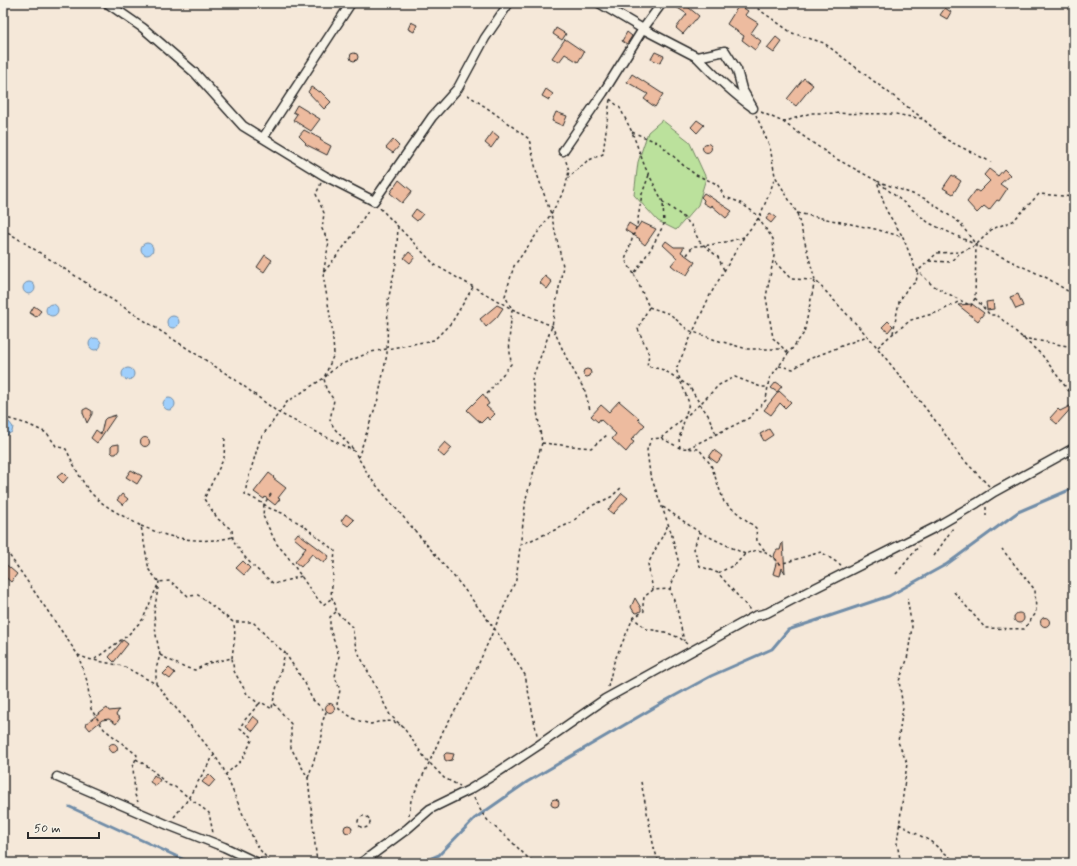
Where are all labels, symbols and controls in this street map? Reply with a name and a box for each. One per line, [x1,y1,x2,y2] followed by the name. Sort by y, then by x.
[28,814,99,840] scale bar
[34,821,61,837] text: 50 m

